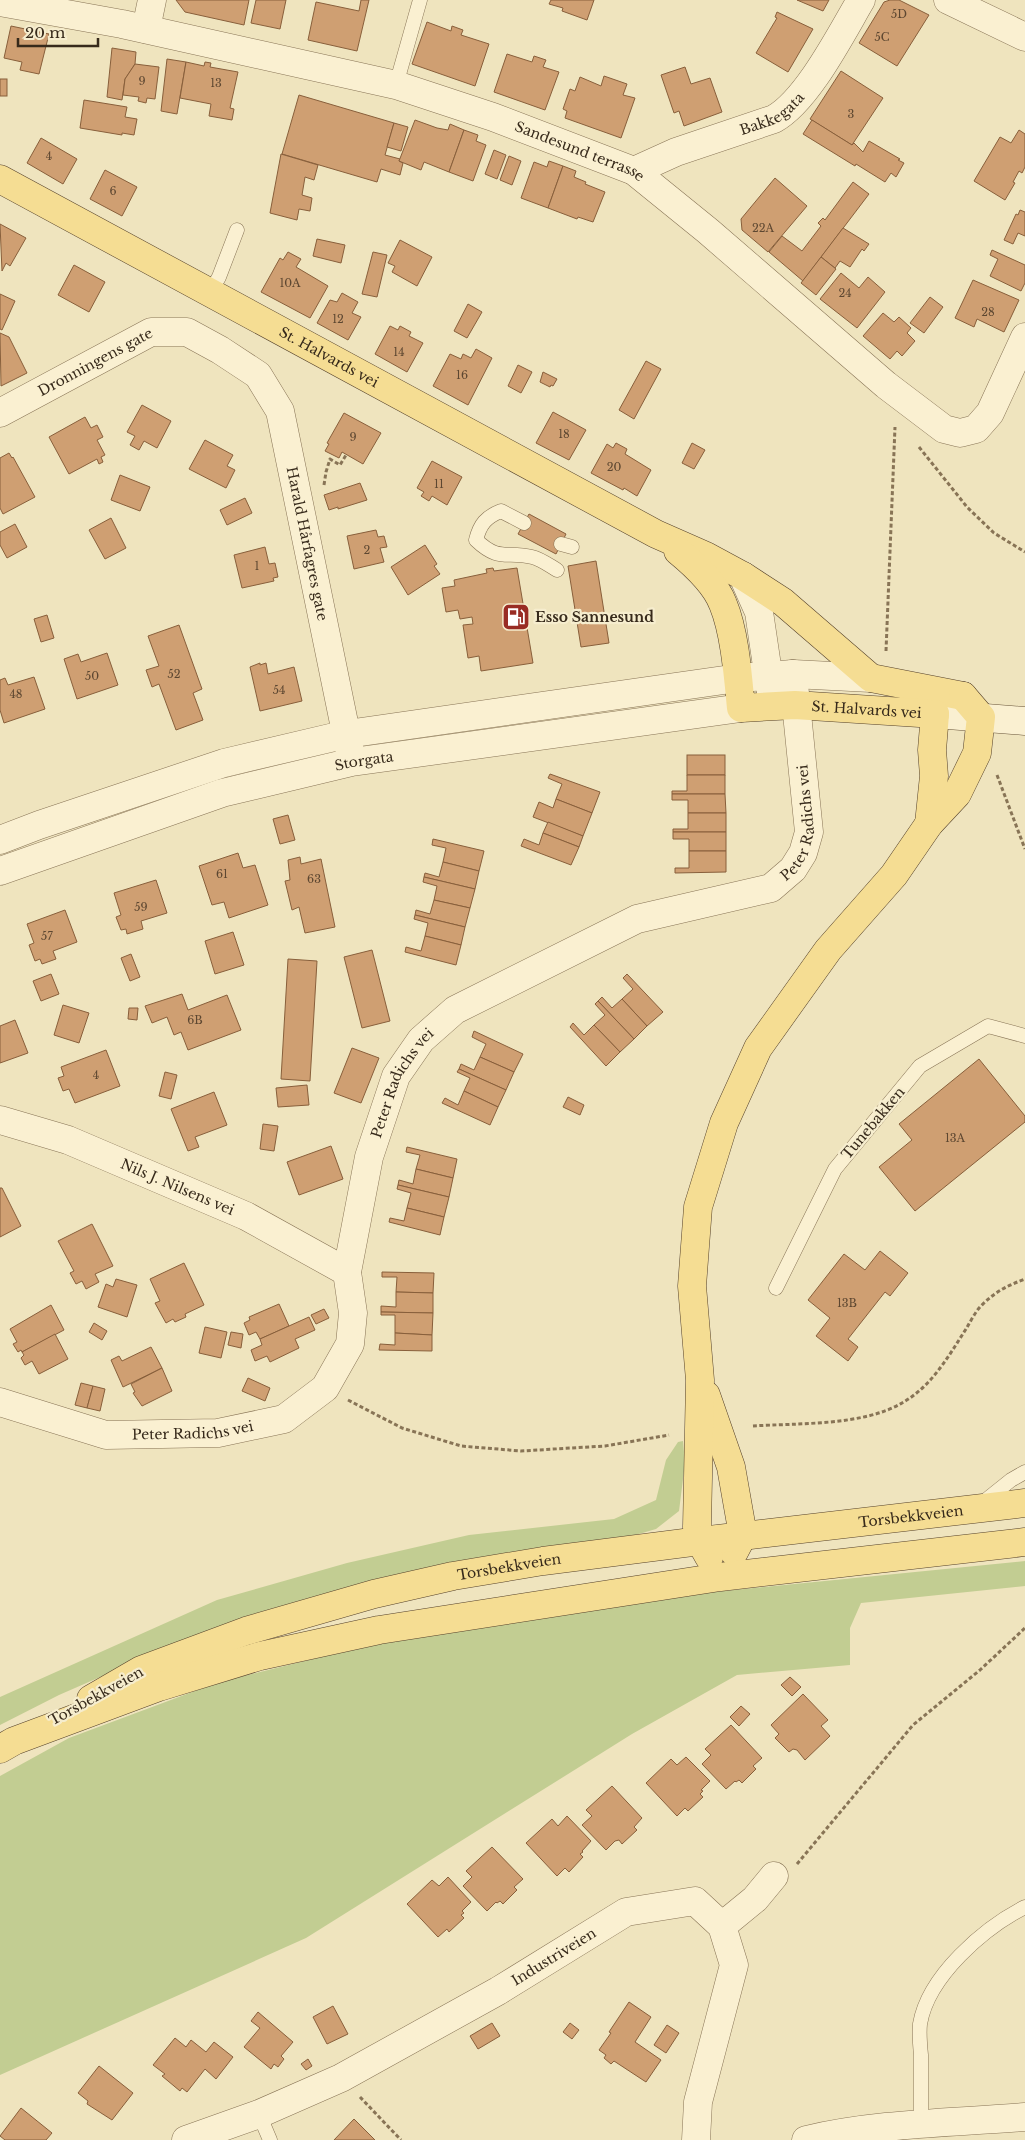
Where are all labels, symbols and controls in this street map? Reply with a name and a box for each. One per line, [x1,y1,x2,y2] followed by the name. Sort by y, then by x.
[891,7,907,21] house number: 5D
[18,15,98,47] scale bar
[25,23,65,42] text: 20 m
[874,30,890,44] house number: 5C
[138,74,146,88] house number: 9
[210,76,222,90] house number: 13
[737,89,808,139] street label: Bakkegata
[848,107,855,121] house number: 3
[512,117,648,185] street label: Sandesund terrasse
[46,149,52,163] house number: 4
[109,184,117,198] house number: 6
[752,221,775,235] house number: 22A
[279,276,301,290] house number: 10A
[838,286,852,300] house number: 24
[981,305,995,319] house number: 28
[332,312,344,326] house number: 12
[276,323,382,391] street label: St. Halvards vei
[35,324,156,400] street label: Dronningens gate
[393,345,405,359] house number: 14
[456,368,468,382] house number: 16
[558,427,570,441] house number: 18
[349,430,357,444] house number: 9
[607,460,621,474] house number: 20
[283,465,332,622] street label: Harald Hårfagres gate
[434,477,444,491] house number: 11
[364,543,371,557] house number: 2
[255,559,260,573] house number: 1
[501,602,531,632] fuel station icon: Esso Sannesund
[535,608,654,626] place label: Esso Sannesund
[167,667,181,681] house number: 52
[85,669,99,683] house number: 50
[273,683,285,697] house number: 54
[9,687,23,701] house number: 48
[811,697,923,722] street label: St. Halvards vei
[333,747,395,775] street label: Storgata
[777,764,818,885] street label: Peter Radichs vei
[216,867,228,881] house number: 61
[307,872,321,886] house number: 63
[134,900,148,914] house number: 59
[41,929,53,943] house number: 57
[187,1013,203,1027] house number: 6B
[367,1024,437,1140] street label: Peter Radichs vei
[93,1068,99,1082] house number: 4
[838,1083,909,1163] street label: Tunebakken
[945,1131,966,1145] house number: 13A
[118,1155,237,1219] street label: Nils J. Nilsens vei
[837,1296,857,1310] house number: 13B
[132,1417,255,1444] street label: Peter Radichs vei
[858,1501,965,1531] street label: Torsbekkveien
[456,1550,563,1584] street label: Torsbekkveien
[46,1663,147,1729] street label: Torsbekkveien
[508,1924,600,1990] street label: Industriveien

